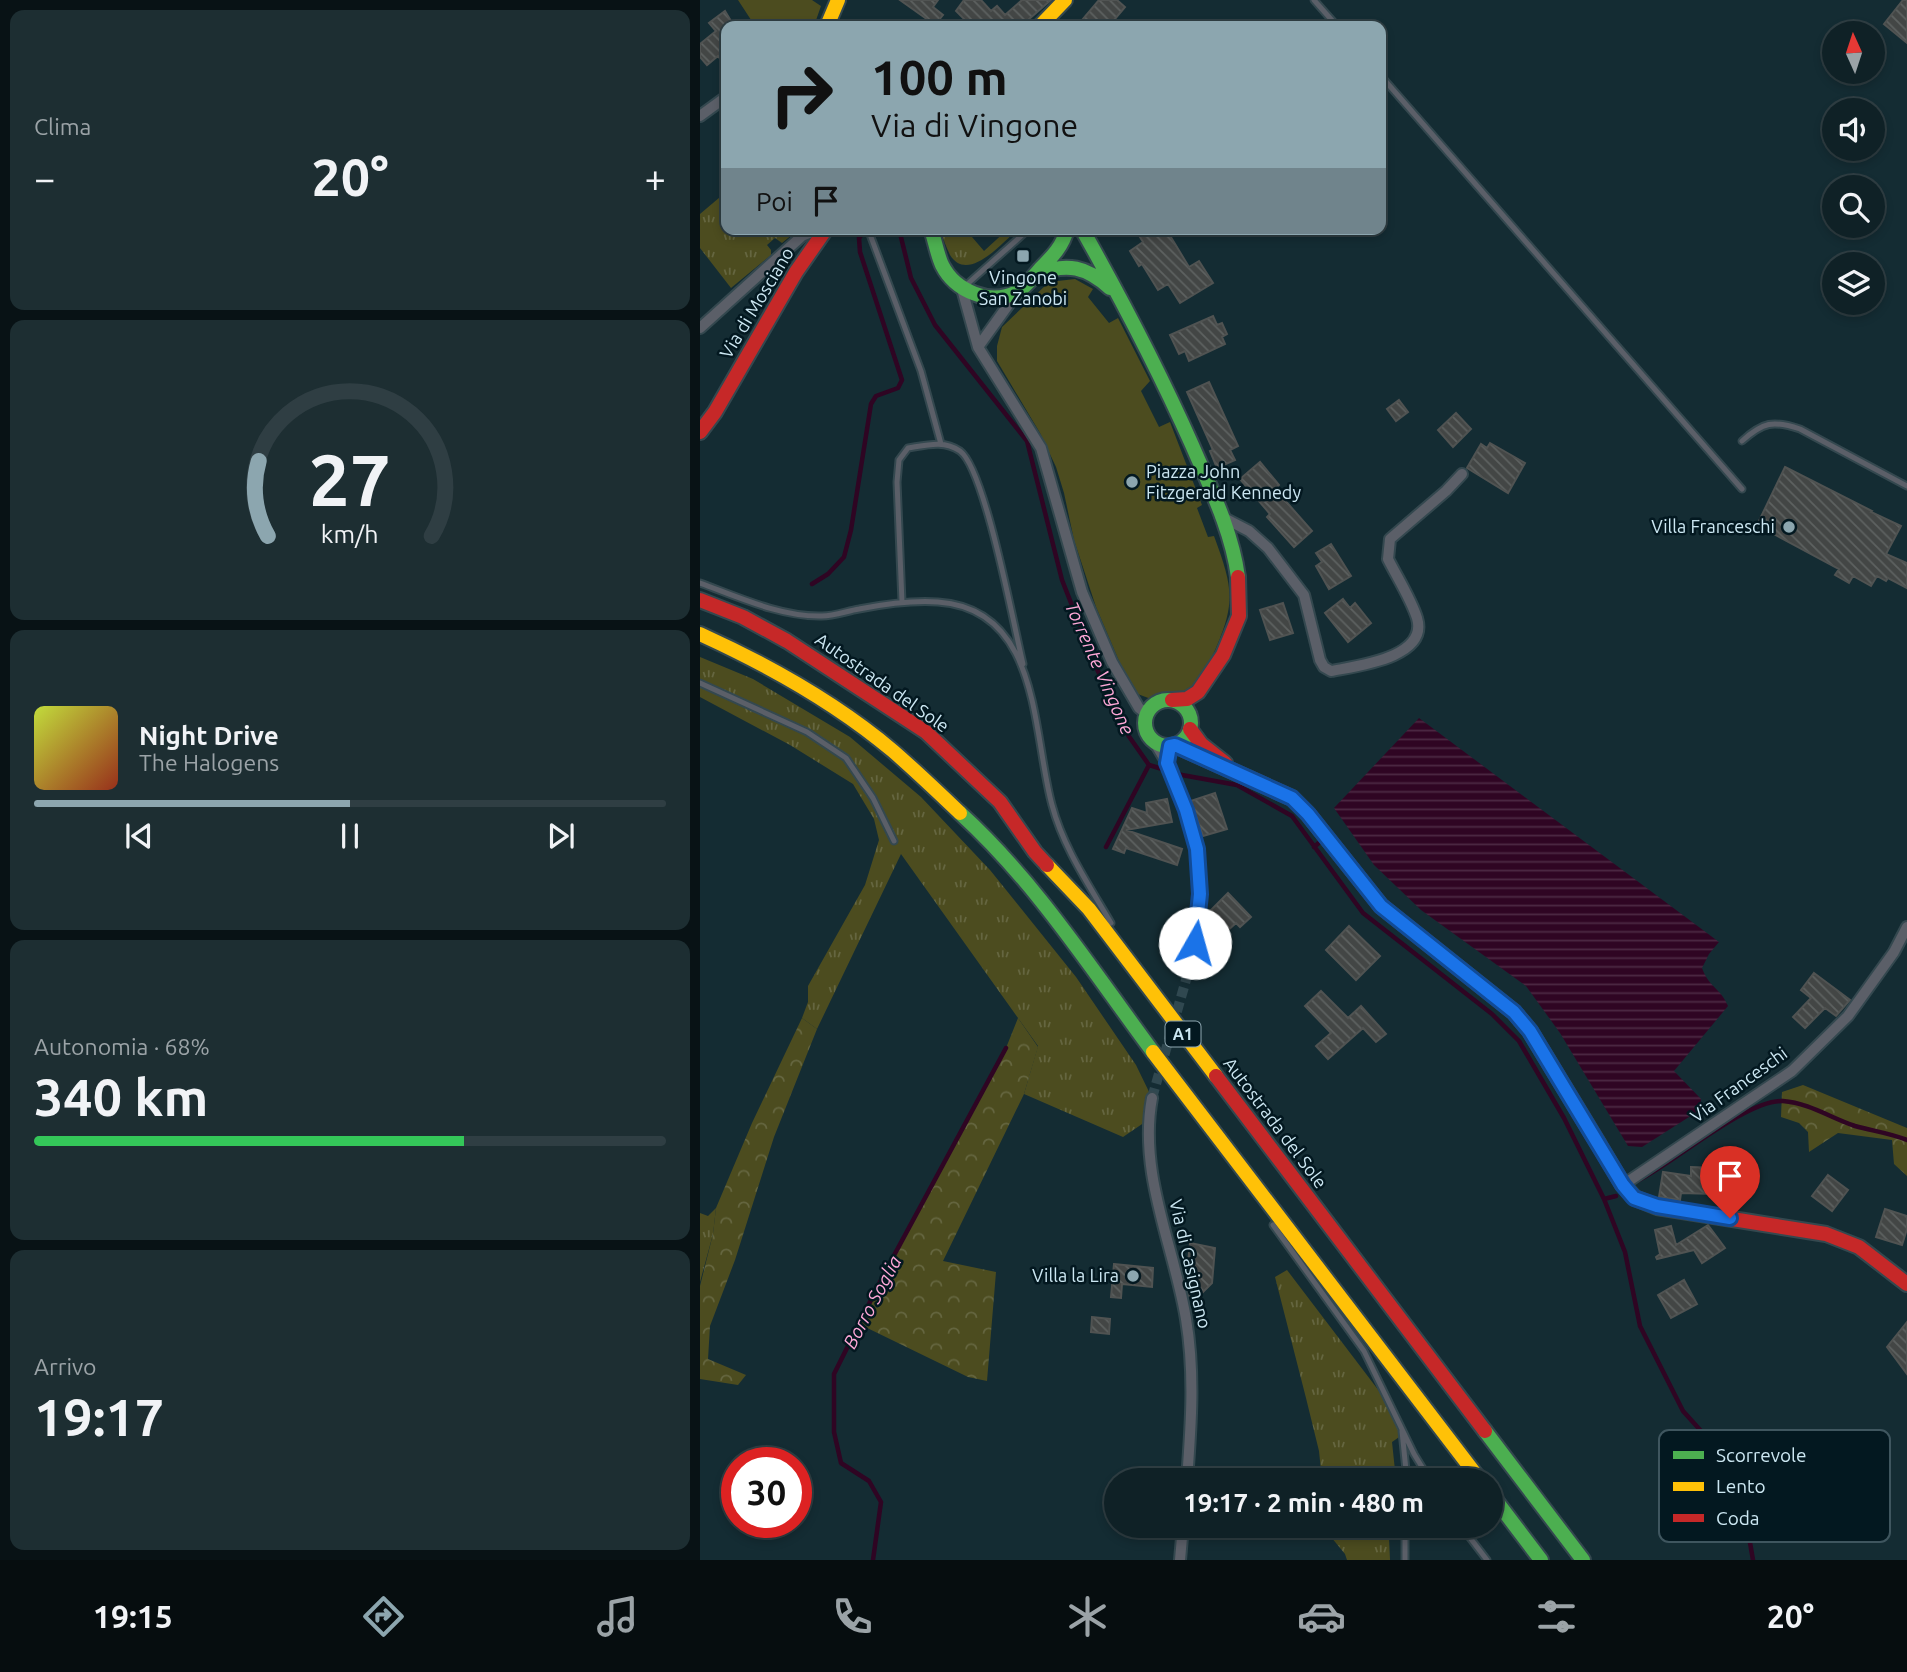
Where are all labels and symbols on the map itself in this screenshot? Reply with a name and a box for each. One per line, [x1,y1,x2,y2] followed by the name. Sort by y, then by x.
[1822,21,1885,84] north arrow
[715,244,797,361] street label: Via di Mosciano
[1015,248,1031,264] marker: Vingone San Zanobi
[979,267,1067,308] place label: Vingone San Zanobi
[1146,461,1301,502] place label: Piazza John Fitzgerald Kennedy
[1124,474,1140,490] marker: Piazza John Fitzgerald Kennedy
[1651,516,1775,536] place label: Villa Franceschi
[1781,519,1797,535] marker: Villa Franceschi
[1061,598,1139,738] water label: Torrente Vingone
[812,629,953,736] street label: Autostrada del Sole
[1158,906,1232,980] position arrow
[1166,1022,1200,1046] road number: A1
[1686,1042,1791,1126] street label: Via Franceschi
[1220,1053,1331,1192] street label: Autostrada del Sole
[1700,1146,1760,1218] pin
[1166,1197,1216,1330] street label: Via di Casignano
[838,1252,906,1352] water label: Borro Soglia
[1032,1265,1119,1285] place label: Villa la Lira
[1125,1268,1141,1284] marker: Villa la Lira
[1659,1430,1890,1542] legend
[1716,1444,1807,1466] text: Scorrevole
[721,1447,812,1538] speed limit sign: 30
[1716,1475,1766,1497] text: Lento
[1716,1507,1760,1529] text: Coda

